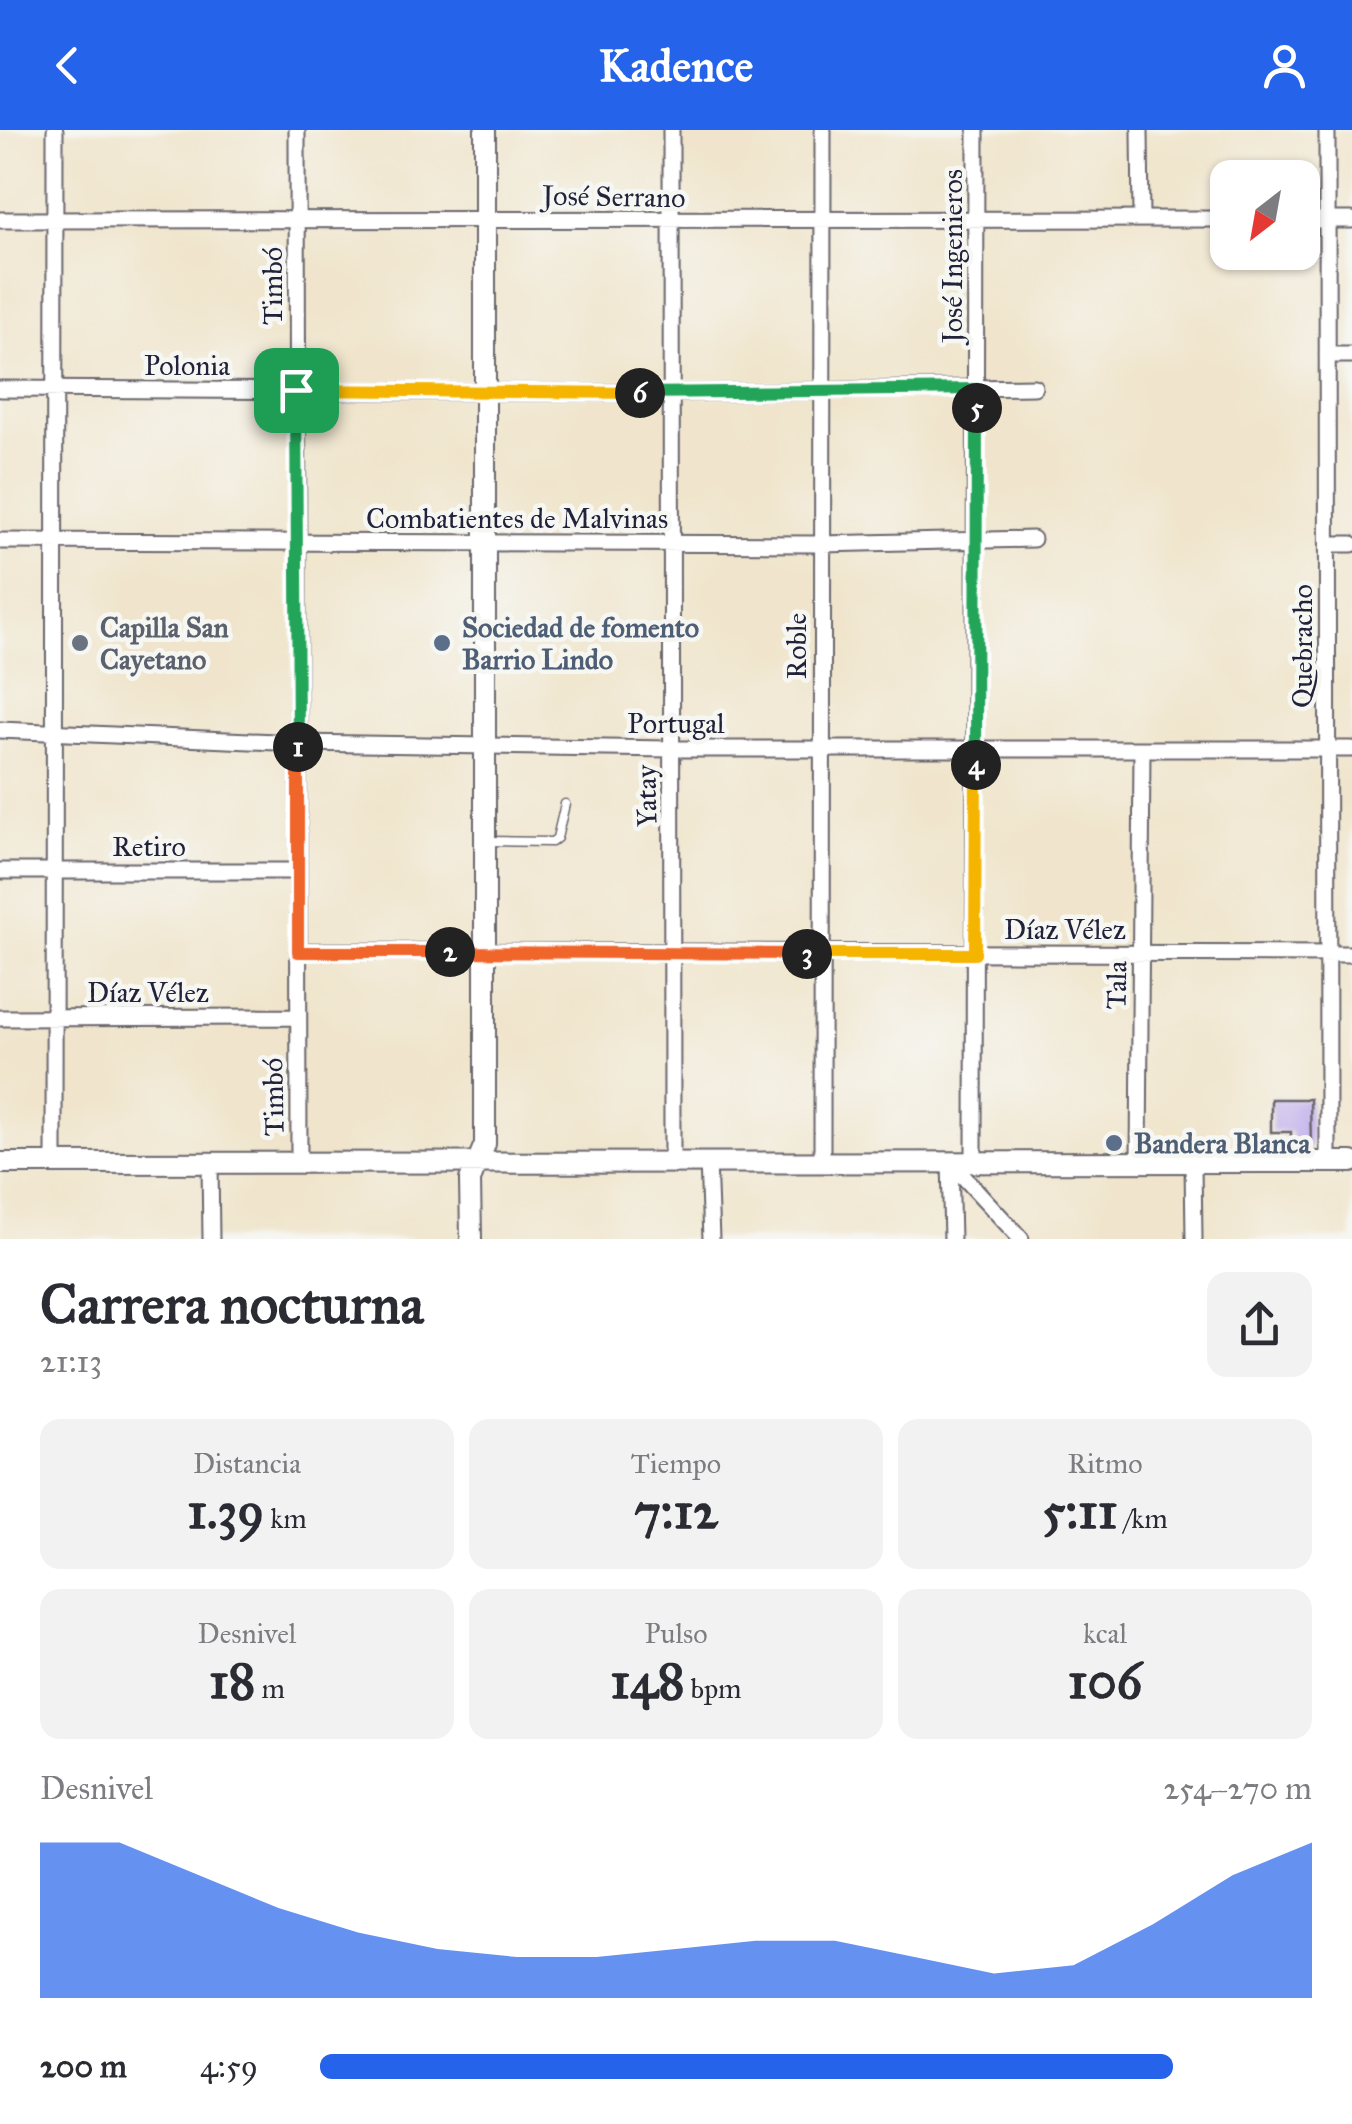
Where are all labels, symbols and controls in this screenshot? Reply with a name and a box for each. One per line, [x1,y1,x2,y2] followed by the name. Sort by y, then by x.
[40,38,95,93] icon: back
[599,38,753,93] text: Kadence
[1257,38,1312,93] icon: person
[1210,160,1320,270] north arrow
[1210,160,1320,270] map controls
[935,169,970,346] street label: José Ingenieros
[539,178,686,215] street label: José Serrano
[255,247,290,325] street label: Timbó
[144,348,230,383] street label: Polonia
[254,348,339,433] pin
[269,363,324,418] icon: arrive
[615,368,665,418] pin: 6
[633,375,647,410] text: 6
[952,383,1002,433] pin: 5
[970,390,984,425] text: 5
[366,501,668,536] street label: Combatientes de Malvinas
[1285,584,1320,708] street label: Quebracho
[100,610,229,677] place label: Capilla San Cayetano
[462,610,699,677] place label: Sociedad de fomento Barrio Lindo
[779,613,814,679] street label: Roble
[69,632,91,654] marker: Capilla San Cayetano
[431,632,453,654] marker: Sociedad de fomento Barrio Lindo
[627,706,725,741] street label: Portugal
[273,722,323,772] pin: 1
[292,729,304,764] text: 1
[951,740,1001,790] pin: 4
[968,747,984,782] text: 4
[628,764,665,827] street label: Yatay
[112,829,186,864] street label: Retiro
[1004,912,1126,947] street label: Díaz Vélez
[425,927,475,977] pin: 2
[782,929,832,979] pin: 3
[443,934,457,969] text: 2
[801,936,813,971] text: 3
[1099,960,1134,1010] street label: Tala
[87,975,209,1010] street label: Díaz Vélez
[255,1058,292,1136] street label: Timbó
[1134,1126,1311,1161] place label: Bandera Blanca
[1103,1132,1125,1154] marker: Bandera Blanca
[40,1271,424,1338] text: Carrera nocturna
[1207,1272,1312,1377] button: share
[40,1342,102,1381] text: 21:13
[193,1446,301,1481] text: Distancia
[631,1446,721,1481] text: Tiempo
[1068,1446,1142,1481] text: Ritmo
[187,1481,264,1542] text: 1.39
[634,1481,718,1542] text: 7:12
[1042,1481,1118,1542] text: 5:11
[264,1501,307,1536] text: km
[1118,1501,1168,1536] text: /km
[198,1616,296,1651] text: Desnivel
[644,1616,708,1651] text: Pulso
[1083,1616,1127,1651] text: kcal
[209,1651,255,1712] text: 18
[610,1651,685,1712] text: 148
[1068,1651,1142,1712] text: 106
[255,1671,285,1706] text: m
[685,1671,742,1706] text: bpm
[40,1769,153,1808] text: Desnivel
[1163,1769,1312,1808] text: 254–270 m
[40,2047,127,2086] text: 200 m
[200,2047,258,2086] text: 4:59

